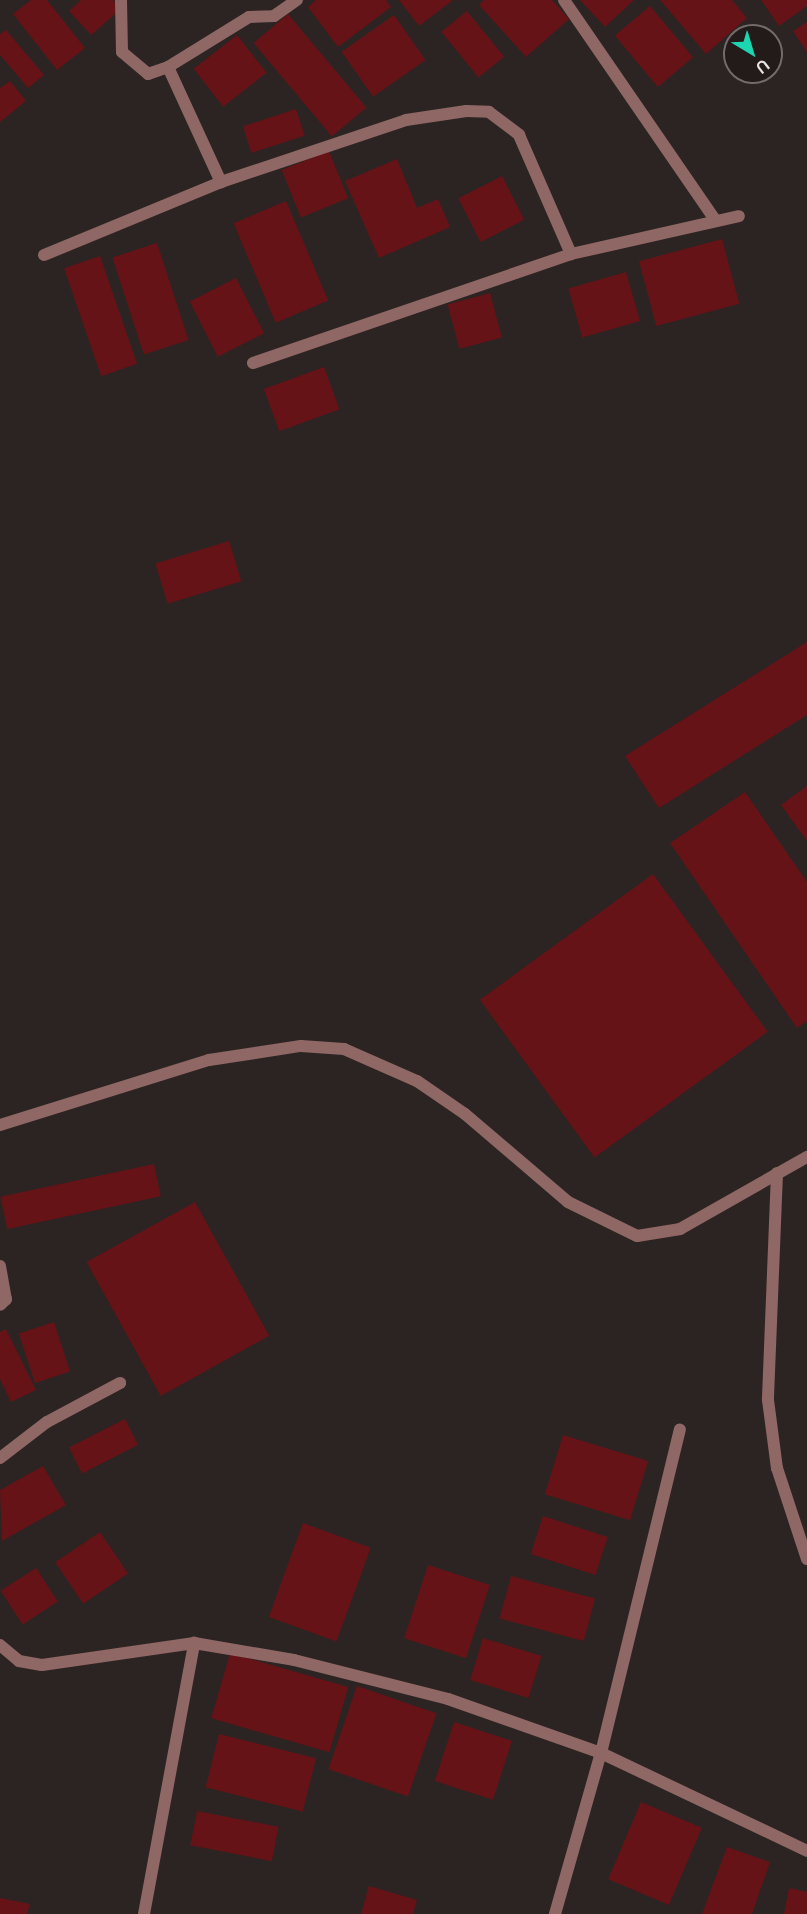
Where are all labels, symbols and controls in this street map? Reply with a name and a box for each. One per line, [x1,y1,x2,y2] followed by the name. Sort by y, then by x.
[723,24,783,84] north arrow
[753,56,774,78] text: U

